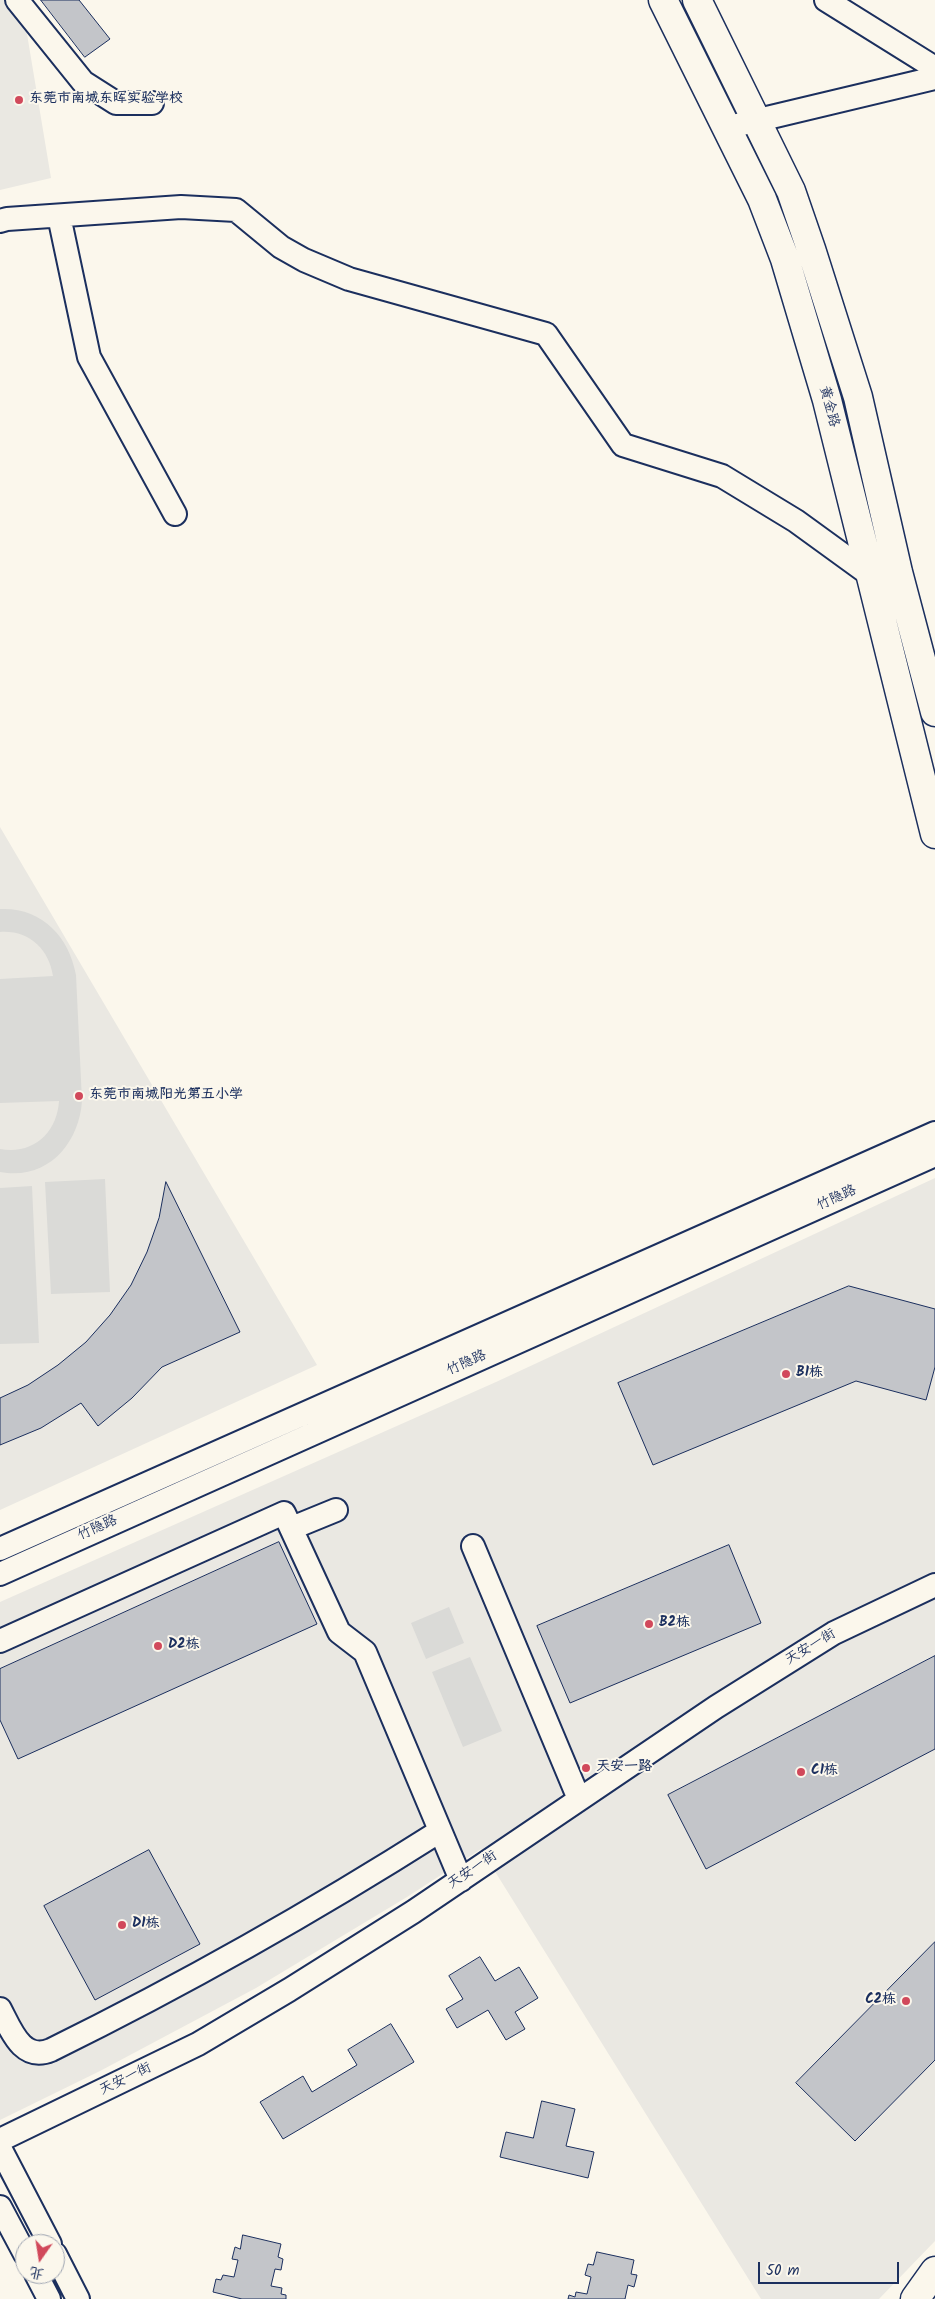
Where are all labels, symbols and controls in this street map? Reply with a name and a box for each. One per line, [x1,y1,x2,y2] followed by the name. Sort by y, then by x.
[29,92,183,108] place label: 东莞市南城东晖实验学校
[13,94,25,106] marker: 东莞市南城东晖实验学校
[814,385,842,429] street label: 黄金路
[89,1088,243,1104] place label: 东莞市南城阳光第五小学
[73,1090,85,1102] marker: 东莞市南城阳光第五小学
[814,1183,860,1215] street label: 竹隐路
[444,1348,490,1380] street label: 竹隐路
[796,1366,823,1382] place label: B1栋
[780,1368,792,1380] marker: B1栋
[75,1513,121,1545] street label: 竹隐路
[659,1616,690,1632] place label: B2栋
[643,1618,655,1630] marker: B2栋
[783,1626,839,1670] street label: 天安一街
[168,1638,199,1654] place label: D2栋
[152,1640,164,1652] marker: D2栋
[596,1760,652,1776] place label: 天安一路
[580,1762,592,1774] marker: 天安一路
[811,1764,838,1780] place label: C1栋
[795,1766,807,1778] marker: C1栋
[445,1848,501,1894] street label: 天安一街
[132,1917,160,1933] place label: D1栋
[116,1919,128,1931] marker: D1栋
[865,1993,896,2009] place label: C2栋
[900,1995,912,2007] marker: C2栋
[97,2060,155,2100] street label: 天安一街
[15,2234,65,2284] north arrow
[760,2252,901,2284] scale bar
[766,2259,800,2283] text: 50 m
[28,2260,46,2285] text: 北

